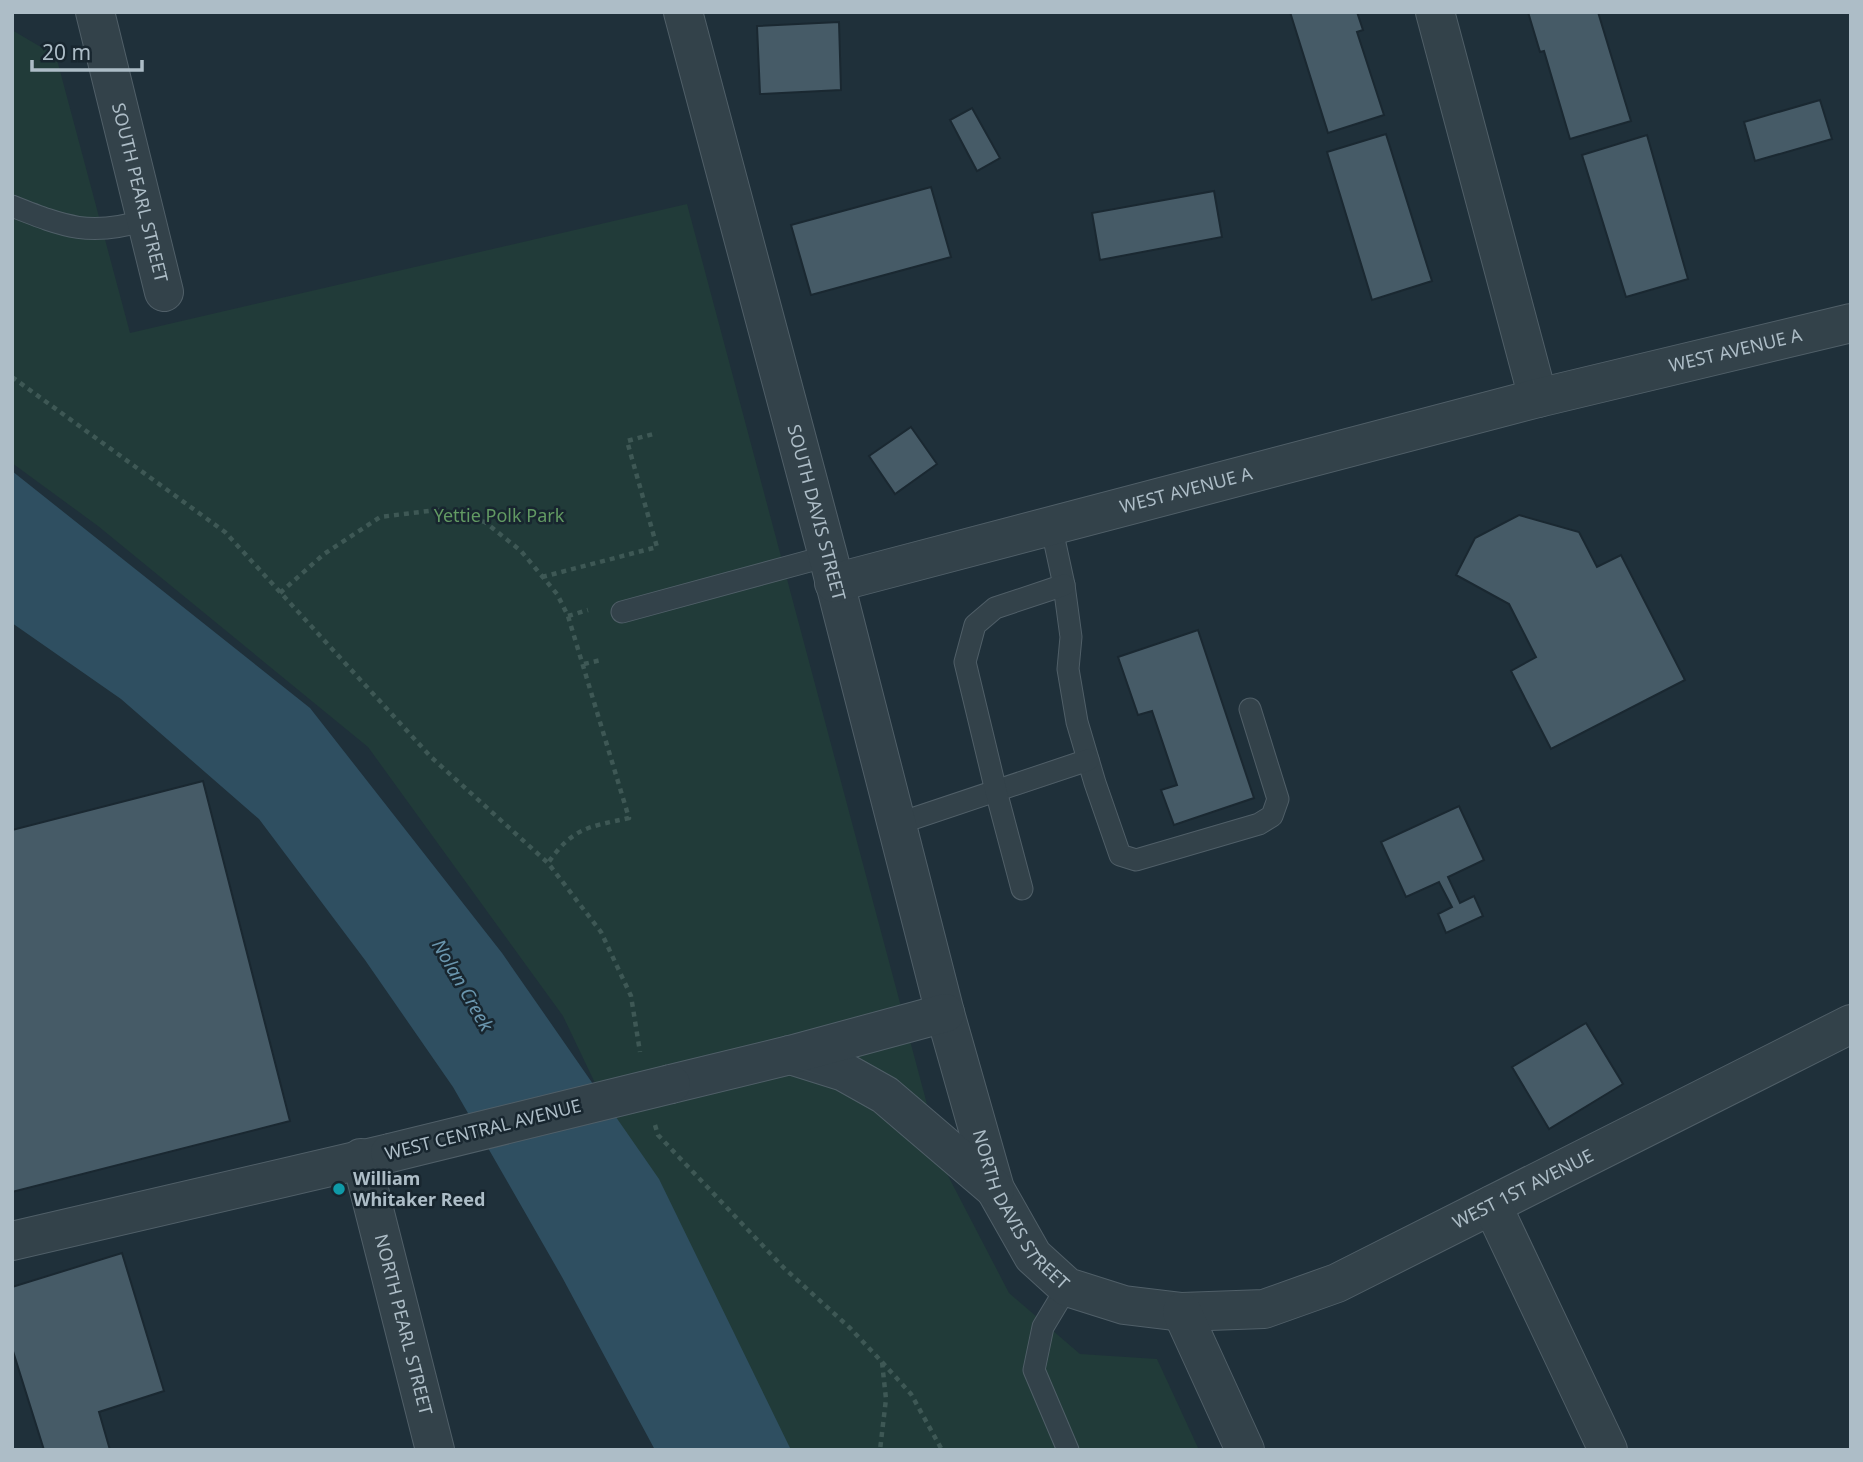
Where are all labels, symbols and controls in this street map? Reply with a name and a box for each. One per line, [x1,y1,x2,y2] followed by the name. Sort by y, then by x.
[32,28,142,72] scale bar
[42,38,91,66] text: 20 m
[107,100,174,285] street label: SOUTH PEARL STREET
[1666,322,1805,377] street label: WEST AVENUE A
[782,422,852,603] street label: SOUTH DAVIS STREET
[1117,461,1255,518] street label: WEST AVENUE A
[434,503,565,527] park label: Yettie Polk Park
[426,934,500,1036] water label: Nolan Creek
[382,1093,583,1165] street label: WEST CENTRAL AVENUE
[968,1126,1075,1294] street label: NORTH DAVIS STREET
[1448,1143,1597,1234] street label: WEST 1ST AVENUE
[353,1166,485,1211] place label: William Whitaker Reed
[331,1181,347,1197] marker: William Whitaker Reed
[370,1231,439,1418] street label: NORTH PEARL STREET

